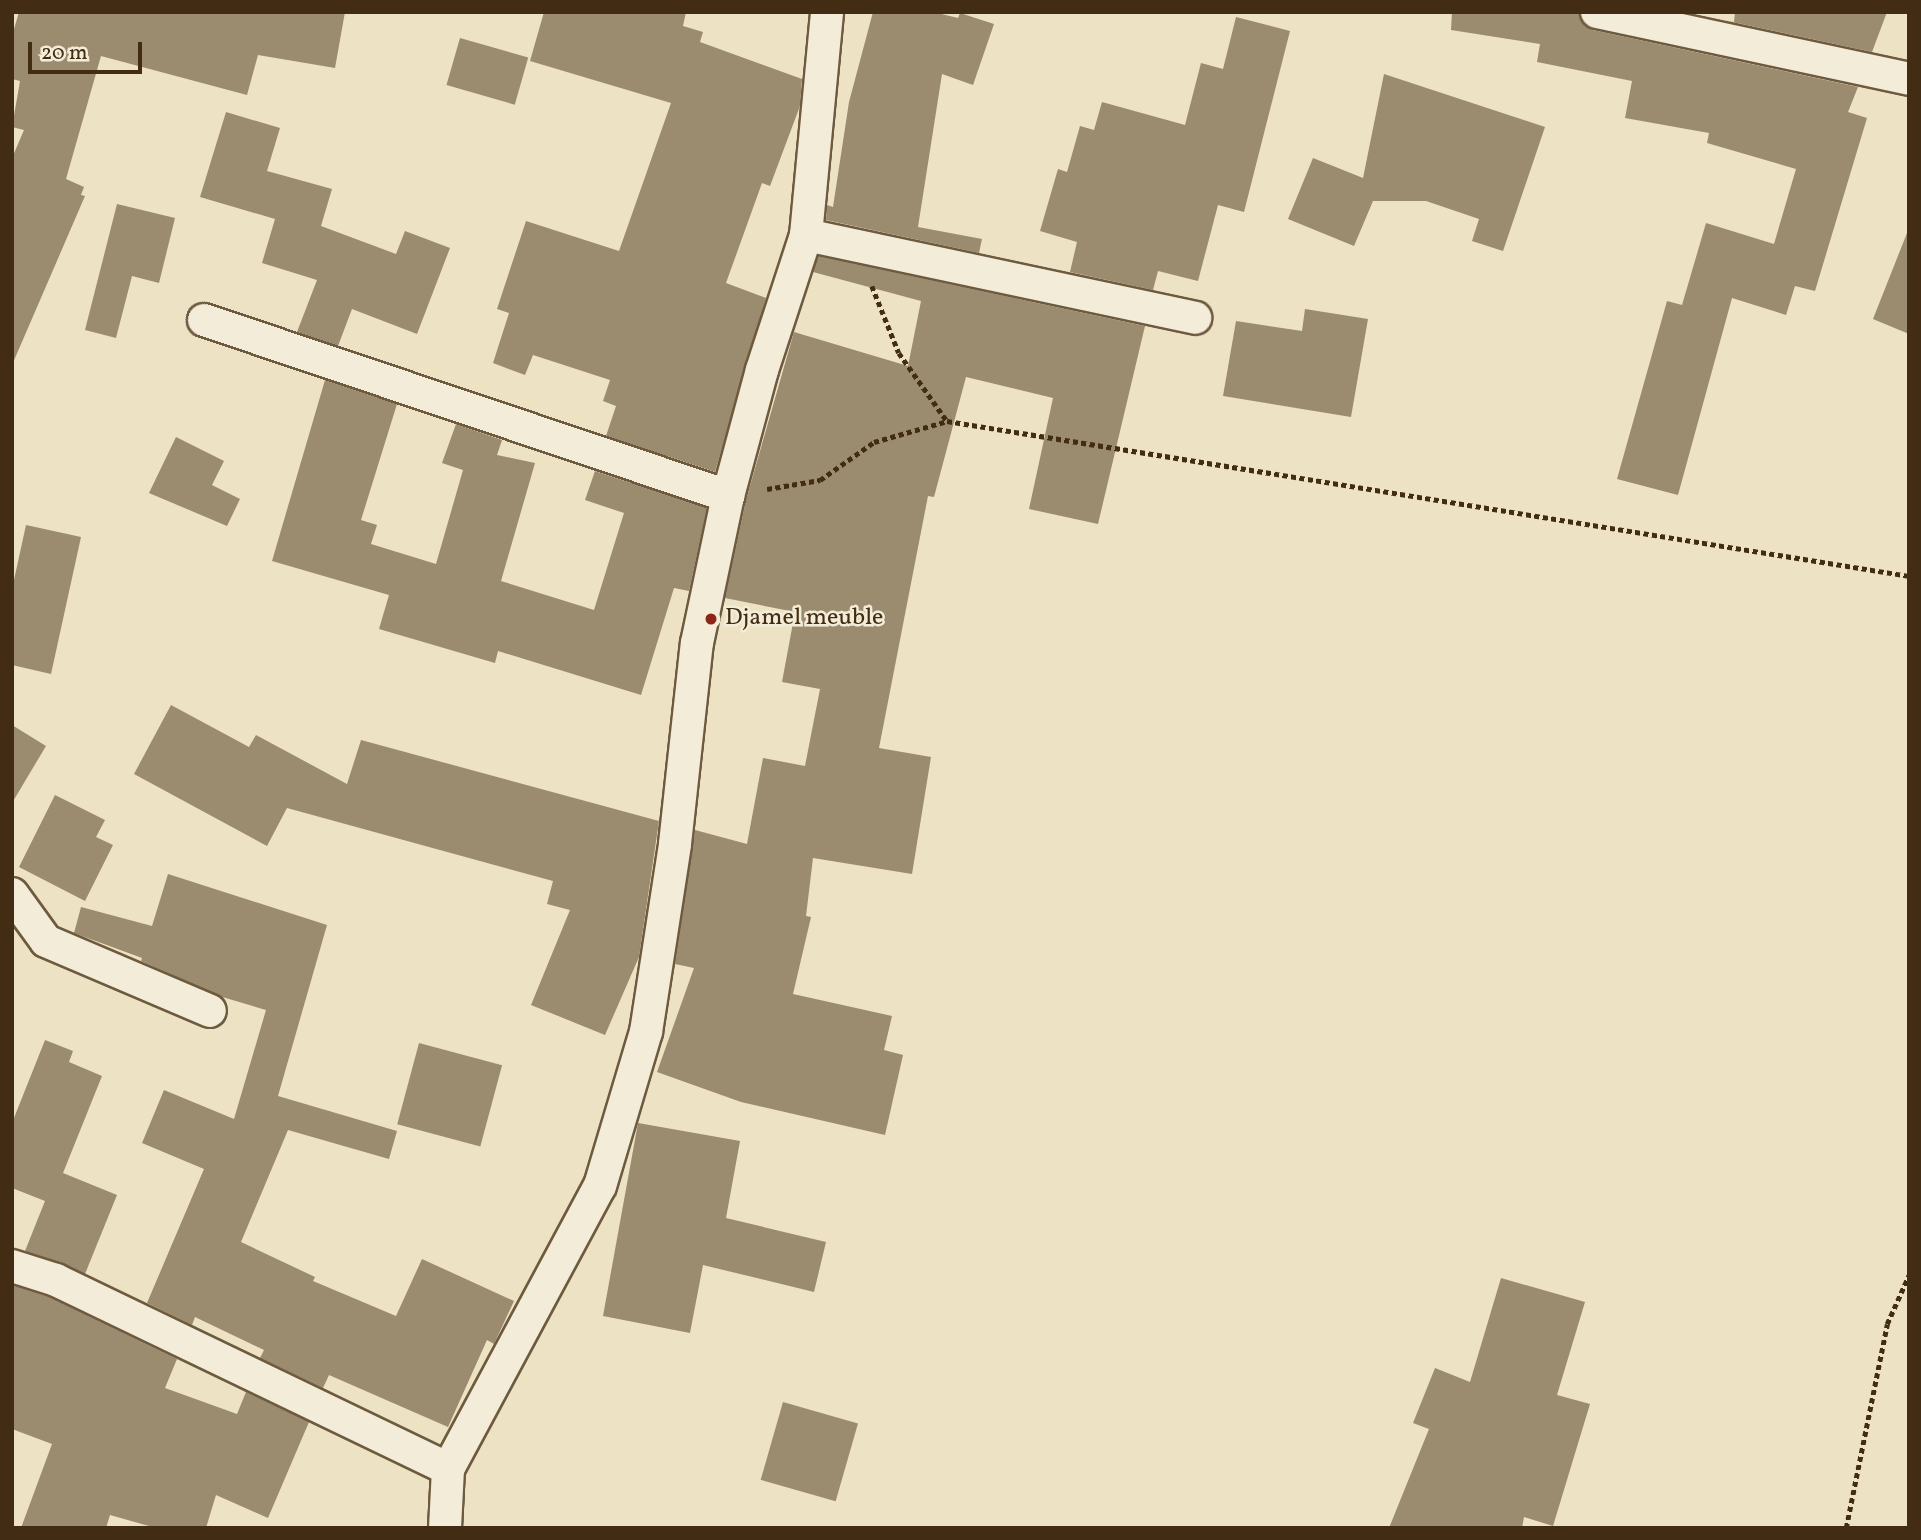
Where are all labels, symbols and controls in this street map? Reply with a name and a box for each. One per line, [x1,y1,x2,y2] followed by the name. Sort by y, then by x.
[32,28,145,72] scale bar
[41,39,87,68] text: 20 m
[725,605,883,633] place label: Djamel meuble
[703,611,719,627] marker: Djamel meuble

